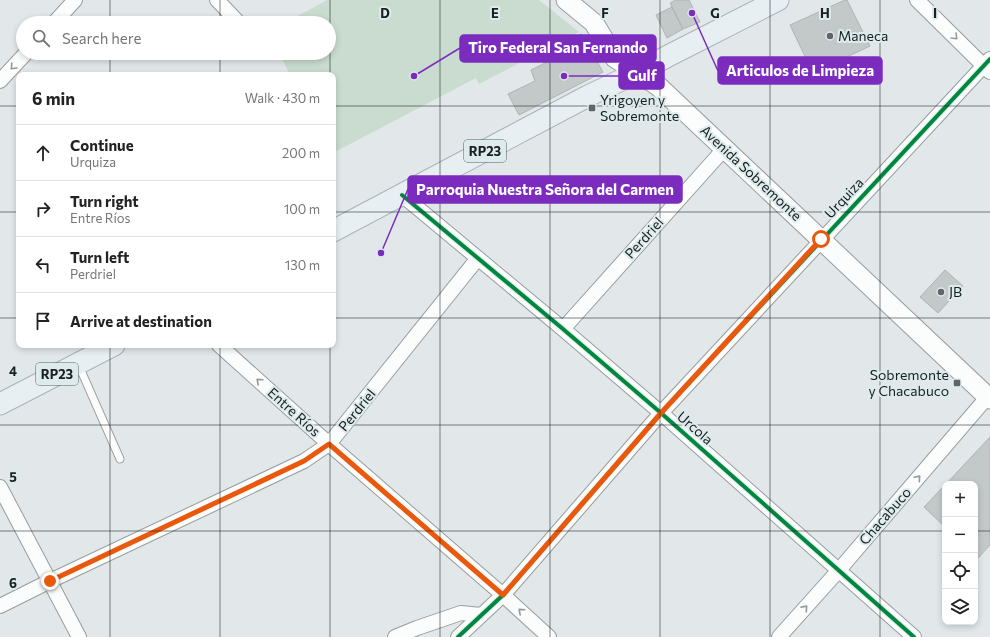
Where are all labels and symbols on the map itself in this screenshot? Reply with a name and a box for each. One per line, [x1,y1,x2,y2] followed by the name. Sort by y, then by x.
[380,5,390,21] text: D
[491,5,499,21] text: E
[601,5,609,21] text: F
[710,5,720,21] text: G
[820,5,830,21] text: H
[933,5,937,21] text: I
[838,27,888,44] place label: Maneca
[825,31,835,41] marker: Maneca
[950,32,958,40] one-way arrow
[460,35,656,62] callout: Tiro Federal San Fernando
[468,38,648,56] text: Tiro Federal San Fernando
[718,57,882,84] callout: Articulos de Limpieza
[726,61,874,79] text: Articulos de Limpieza
[10,62,18,70] one-way arrow
[619,62,664,89] callout: Gulf
[627,66,658,84] text: Gulf
[600,91,679,124] place label: Yrigoyen y Sobremonte
[587,103,597,113] marker: Yrigoyen y Sobremonte
[697,121,806,224] street label: Avenida Sobremonte
[464,140,506,162] road number: RP23
[821,174,867,222] street label: Urquiza
[408,176,682,203] callout: Parroquia Nuestra Señora del Carmen
[416,180,674,198] text: Parroquia Nuestra Señora del Carmen
[621,214,667,262] street label: Perdriel
[812,230,830,248] route start
[949,283,962,300] place label: JB
[936,287,946,297] marker: JB
[9,363,17,379] text: 4
[36,363,78,385] road number: RP23
[869,366,949,399] place label: Sobremonte y Chacabuco
[256,378,263,385] one-way arrow
[952,378,962,388] marker: Sobremonte y Chacabuco
[264,384,324,440] street label: Entre Ríos
[334,385,379,434] street label: Perdriel
[674,408,717,448] street label: Urcola
[9,469,17,485] text: 5
[913,475,920,483] one-way arrow
[855,483,914,548] street label: Chacabuco
[41,572,59,590] route end
[9,575,17,591] text: 6
[800,605,807,613] one-way arrow
[518,608,525,615] one-way arrow

